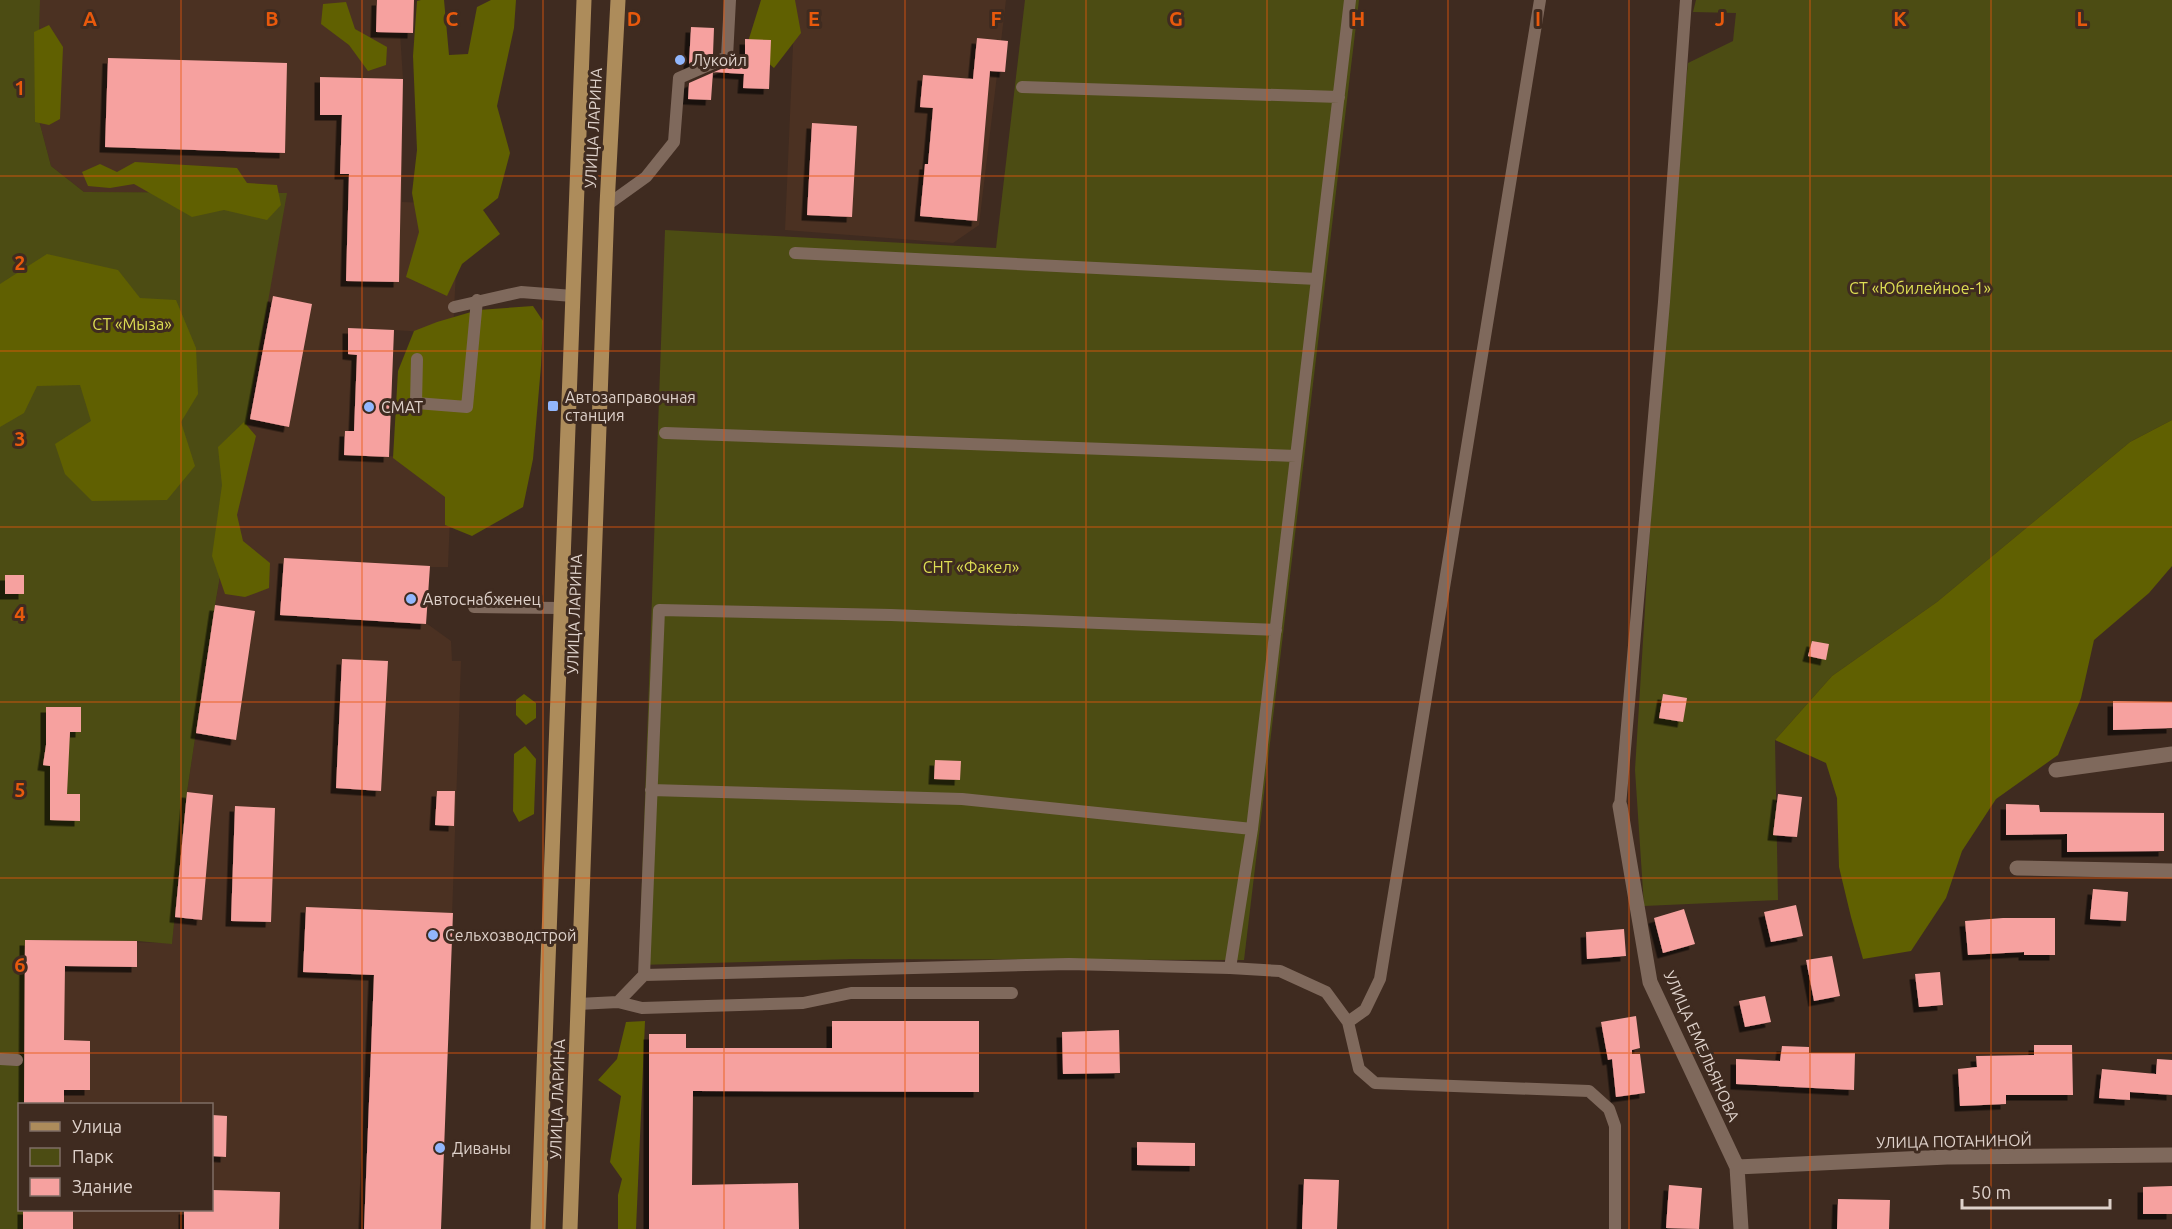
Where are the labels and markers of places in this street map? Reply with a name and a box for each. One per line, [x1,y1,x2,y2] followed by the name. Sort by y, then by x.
[692,51,747,69] place label: Лукойл
[673,53,687,67] marker: Лукойл
[565,388,696,424] place label: Автозаправочная станция
[381,398,423,416] place label: СМАТ
[546,399,560,413] marker: Автозаправочная станция
[362,400,376,414] marker: СМАТ
[423,590,541,608] place label: Автоснабженец
[404,592,418,606] marker: Автоснабженец
[445,926,577,944] place label: Сельхозводстрой
[426,928,440,942] marker: Сельхозводстрой
[452,1139,511,1157] place label: Диваны
[433,1141,447,1155] marker: Диваны

